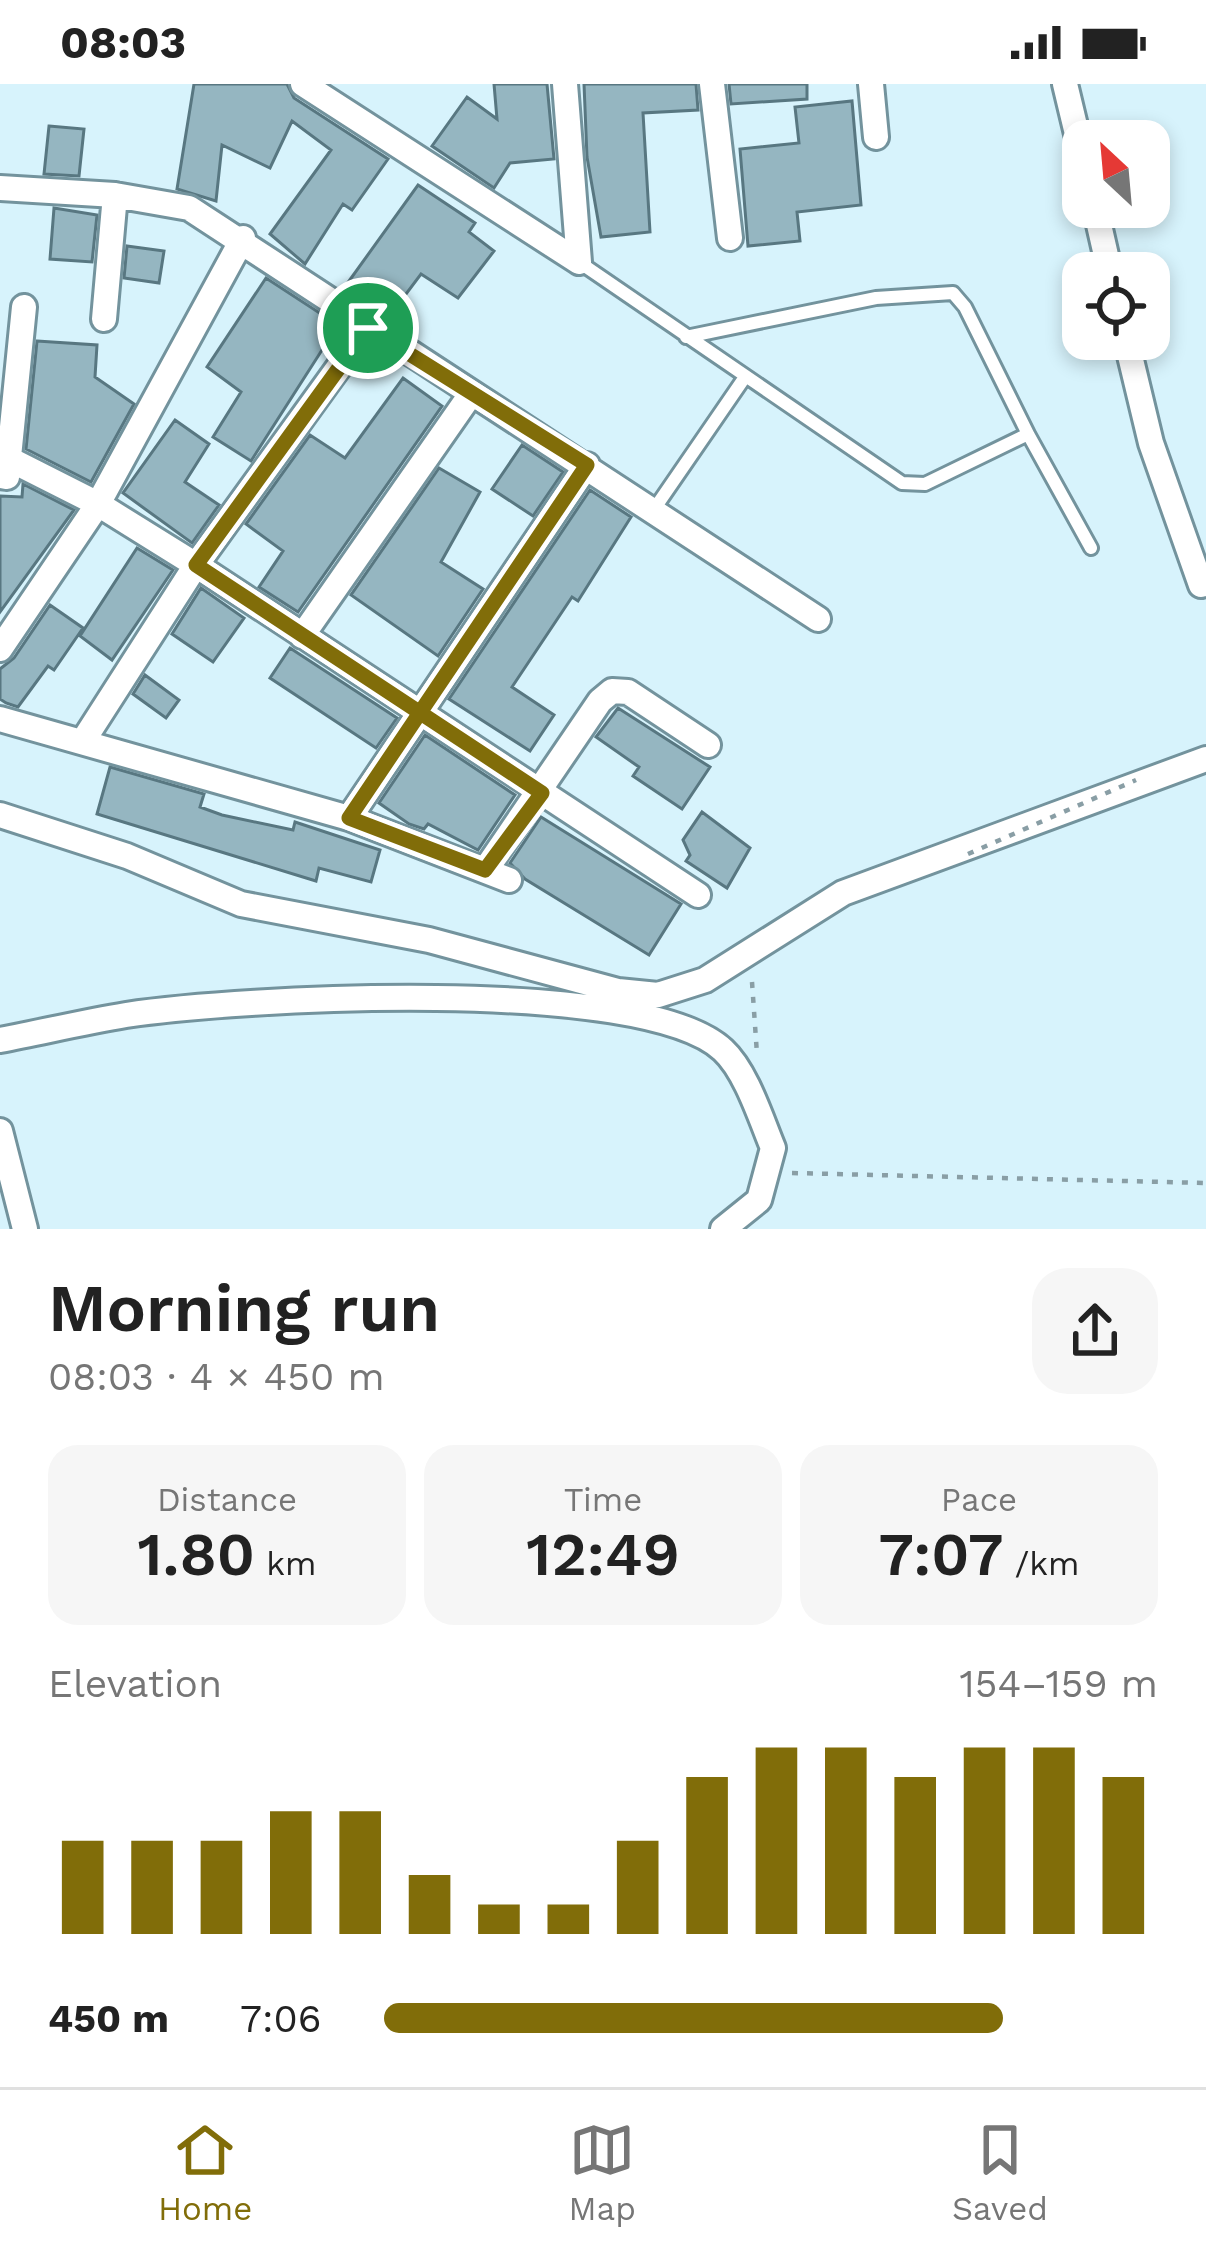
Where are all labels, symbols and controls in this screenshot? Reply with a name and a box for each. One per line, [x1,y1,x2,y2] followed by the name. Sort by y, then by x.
[60,16,186,69] text: 08:03
[1062,120,1170,228] north arrow
[1062,120,1170,360] map controls
[1062,252,1170,360] button: locate
[317,277,419,379] pin
[335,295,401,361] icon: arrive
[1032,1268,1158,1394] button: share
[48,1270,440,1347] text: Morning run
[48,1354,385,1399] text: 08:03 · 4 × 450 m
[157,1480,297,1519] text: Distance
[564,1480,642,1519] text: Time
[941,1480,1017,1519] text: Pace
[138,1519,255,1590] text: 1.80
[526,1519,680,1590] text: 12:49
[879,1519,1004,1590] text: 7:07
[255,1544,316,1583] text: km
[1004,1544,1079,1583] text: /km
[48,1661,222,1706] text: Elevation
[960,1661,1158,1706] text: 154–159 m
[48,1996,169,2041] text: 450 m
[240,1996,321,2041] text: 7:06
[158,2117,252,2228] tab: Home
[569,2117,636,2228] tab: Map
[952,2117,1048,2228] tab: Saved

